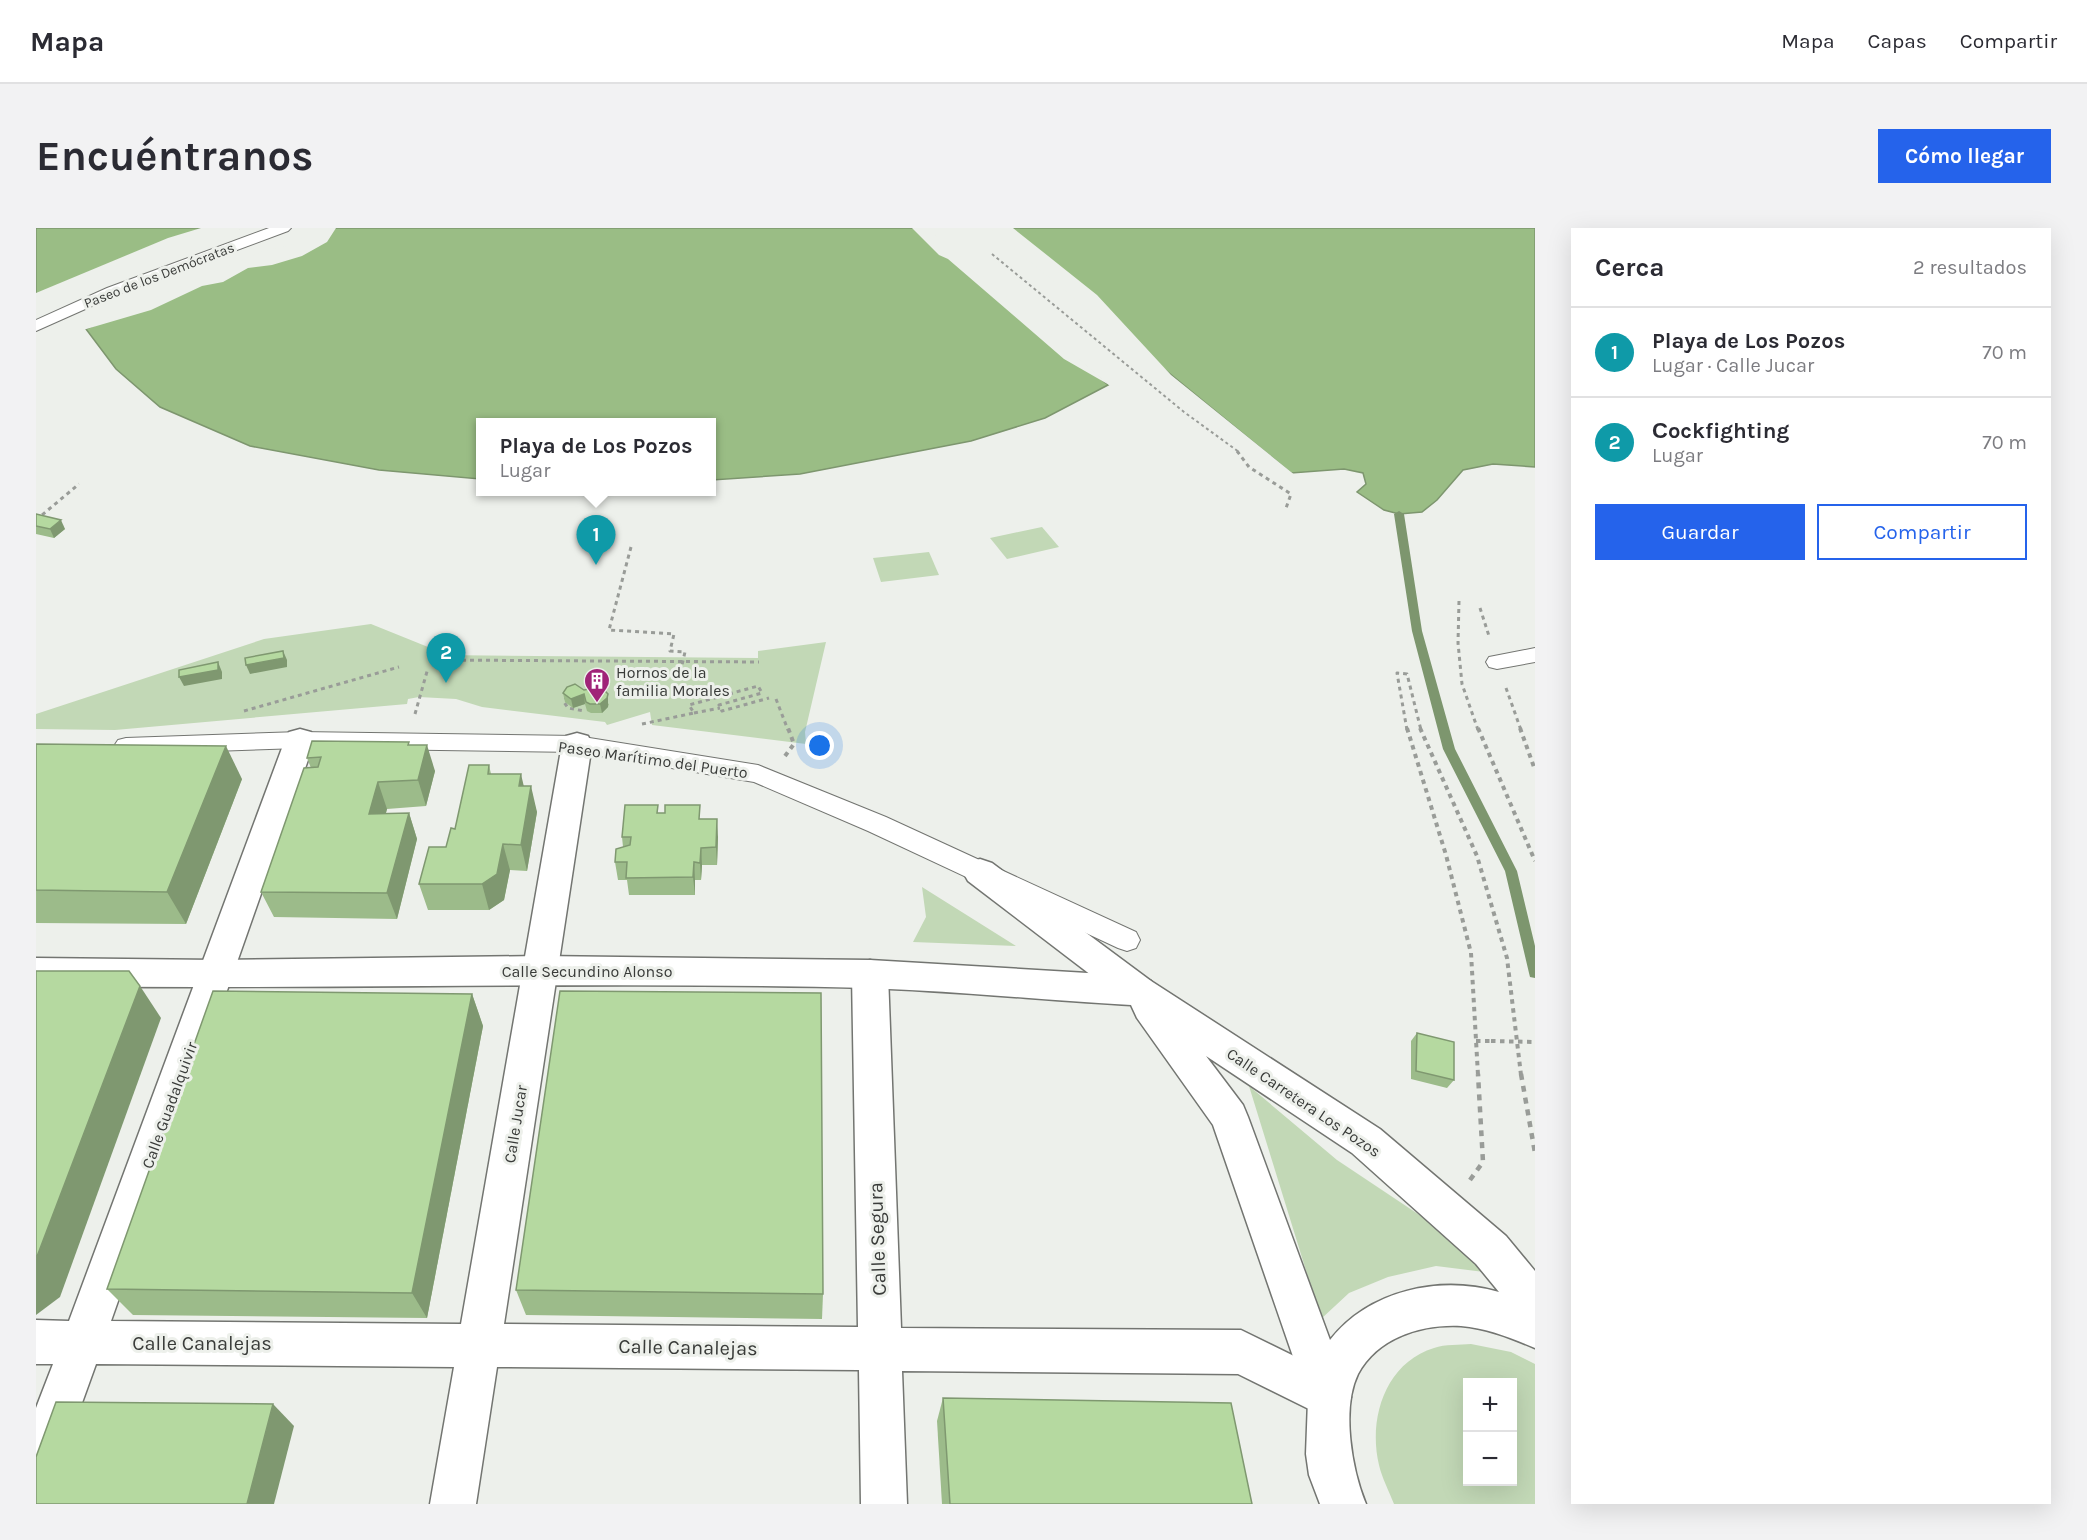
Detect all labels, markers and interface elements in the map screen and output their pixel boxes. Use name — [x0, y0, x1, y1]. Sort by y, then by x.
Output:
text: Mapa — [30, 25, 104, 58]
text: Mapa — [1781, 29, 1835, 53]
text: Capas — [1868, 29, 1927, 53]
text: Compartir — [1960, 29, 2057, 53]
button: Cómo llegar — [1878, 129, 2051, 183]
text: Encuéntranos — [36, 131, 314, 181]
street label: Paseo de los Demócratas — [82, 239, 237, 312]
text: Cerca — [1595, 252, 1664, 283]
text: 2 resultados — [1913, 256, 2027, 279]
text: Playa de Los Pozos — [1652, 328, 1845, 354]
text: 1 — [1611, 341, 1618, 364]
text: 70 m — [1982, 341, 2027, 364]
text: Lugar · Calle Jucar — [1652, 354, 1814, 377]
popup — [476, 418, 716, 496]
text: Сockfighting — [1652, 418, 1789, 444]
text: 2 — [1608, 431, 1621, 454]
text: 70 m — [1982, 431, 2027, 454]
text: Playa de Los Pozos — [499, 433, 693, 459]
text: Lugar — [1652, 444, 1703, 467]
text: Lugar — [499, 459, 550, 482]
button: Guardar — [1595, 504, 1805, 560]
button: Compartir — [1817, 504, 2027, 560]
pin: 1 — [576, 516, 616, 565]
pin: 2 — [426, 634, 466, 683]
place label: Hornos de la familia Morales — [616, 663, 730, 700]
building icon: Hornos de la familia Morales — [582, 666, 612, 704]
your location — [805, 731, 834, 760]
street label: Paseo Marítimo del Puerto — [557, 737, 749, 782]
street label: Calle Secundino Alonso — [502, 962, 672, 981]
street label: Calle Guadalquivir — [138, 1039, 201, 1171]
street label: Calle Carretera Los Pozos — [1223, 1044, 1384, 1161]
street label: Calle Jucar — [500, 1084, 531, 1164]
street label: Calle Segura — [864, 1182, 891, 1296]
street label: Calle Canalejas — [132, 1332, 272, 1355]
street label: Calle Canalejas — [618, 1335, 758, 1360]
map controls — [1463, 1378, 1517, 1486]
button: + — [1463, 1378, 1517, 1432]
button: − — [1463, 1432, 1517, 1486]

